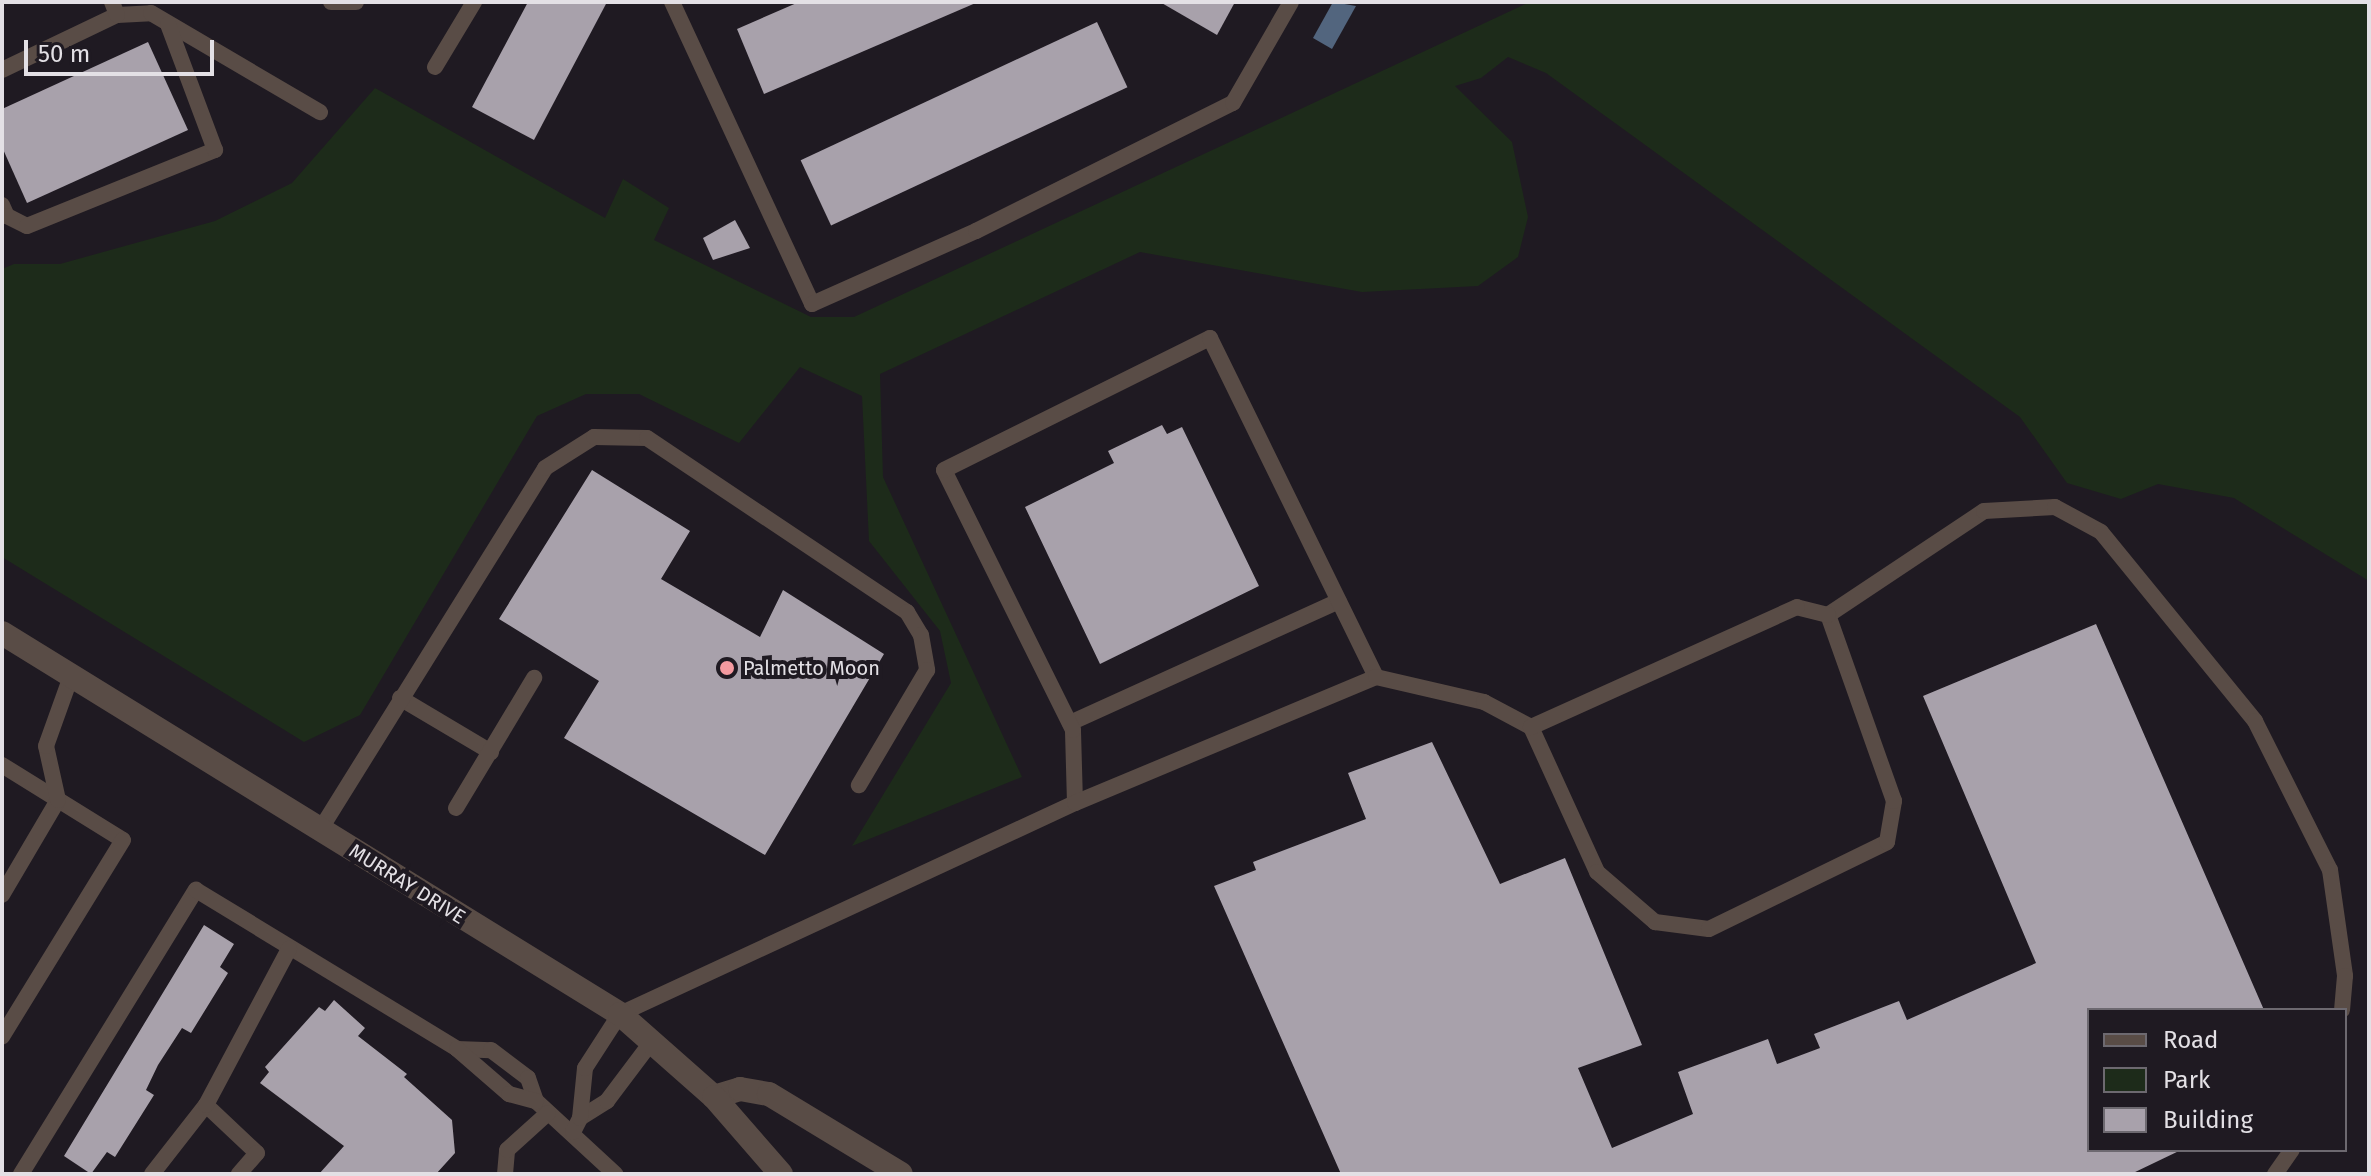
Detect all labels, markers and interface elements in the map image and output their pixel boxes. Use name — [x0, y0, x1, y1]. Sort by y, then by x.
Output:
scale bar — [28, 24, 218, 74]
text: 50 m — [38, 40, 90, 68]
place label: Palmetto Moon — [743, 656, 880, 680]
marker: Palmetto Moon — [718, 659, 736, 677]
street label: MURRAY DRIVE — [344, 839, 470, 929]
legend — [2087, 1008, 2347, 1152]
text: Road — [2163, 1026, 2218, 1054]
text: Park — [2163, 1066, 2210, 1094]
text: Building — [2163, 1106, 2253, 1134]

